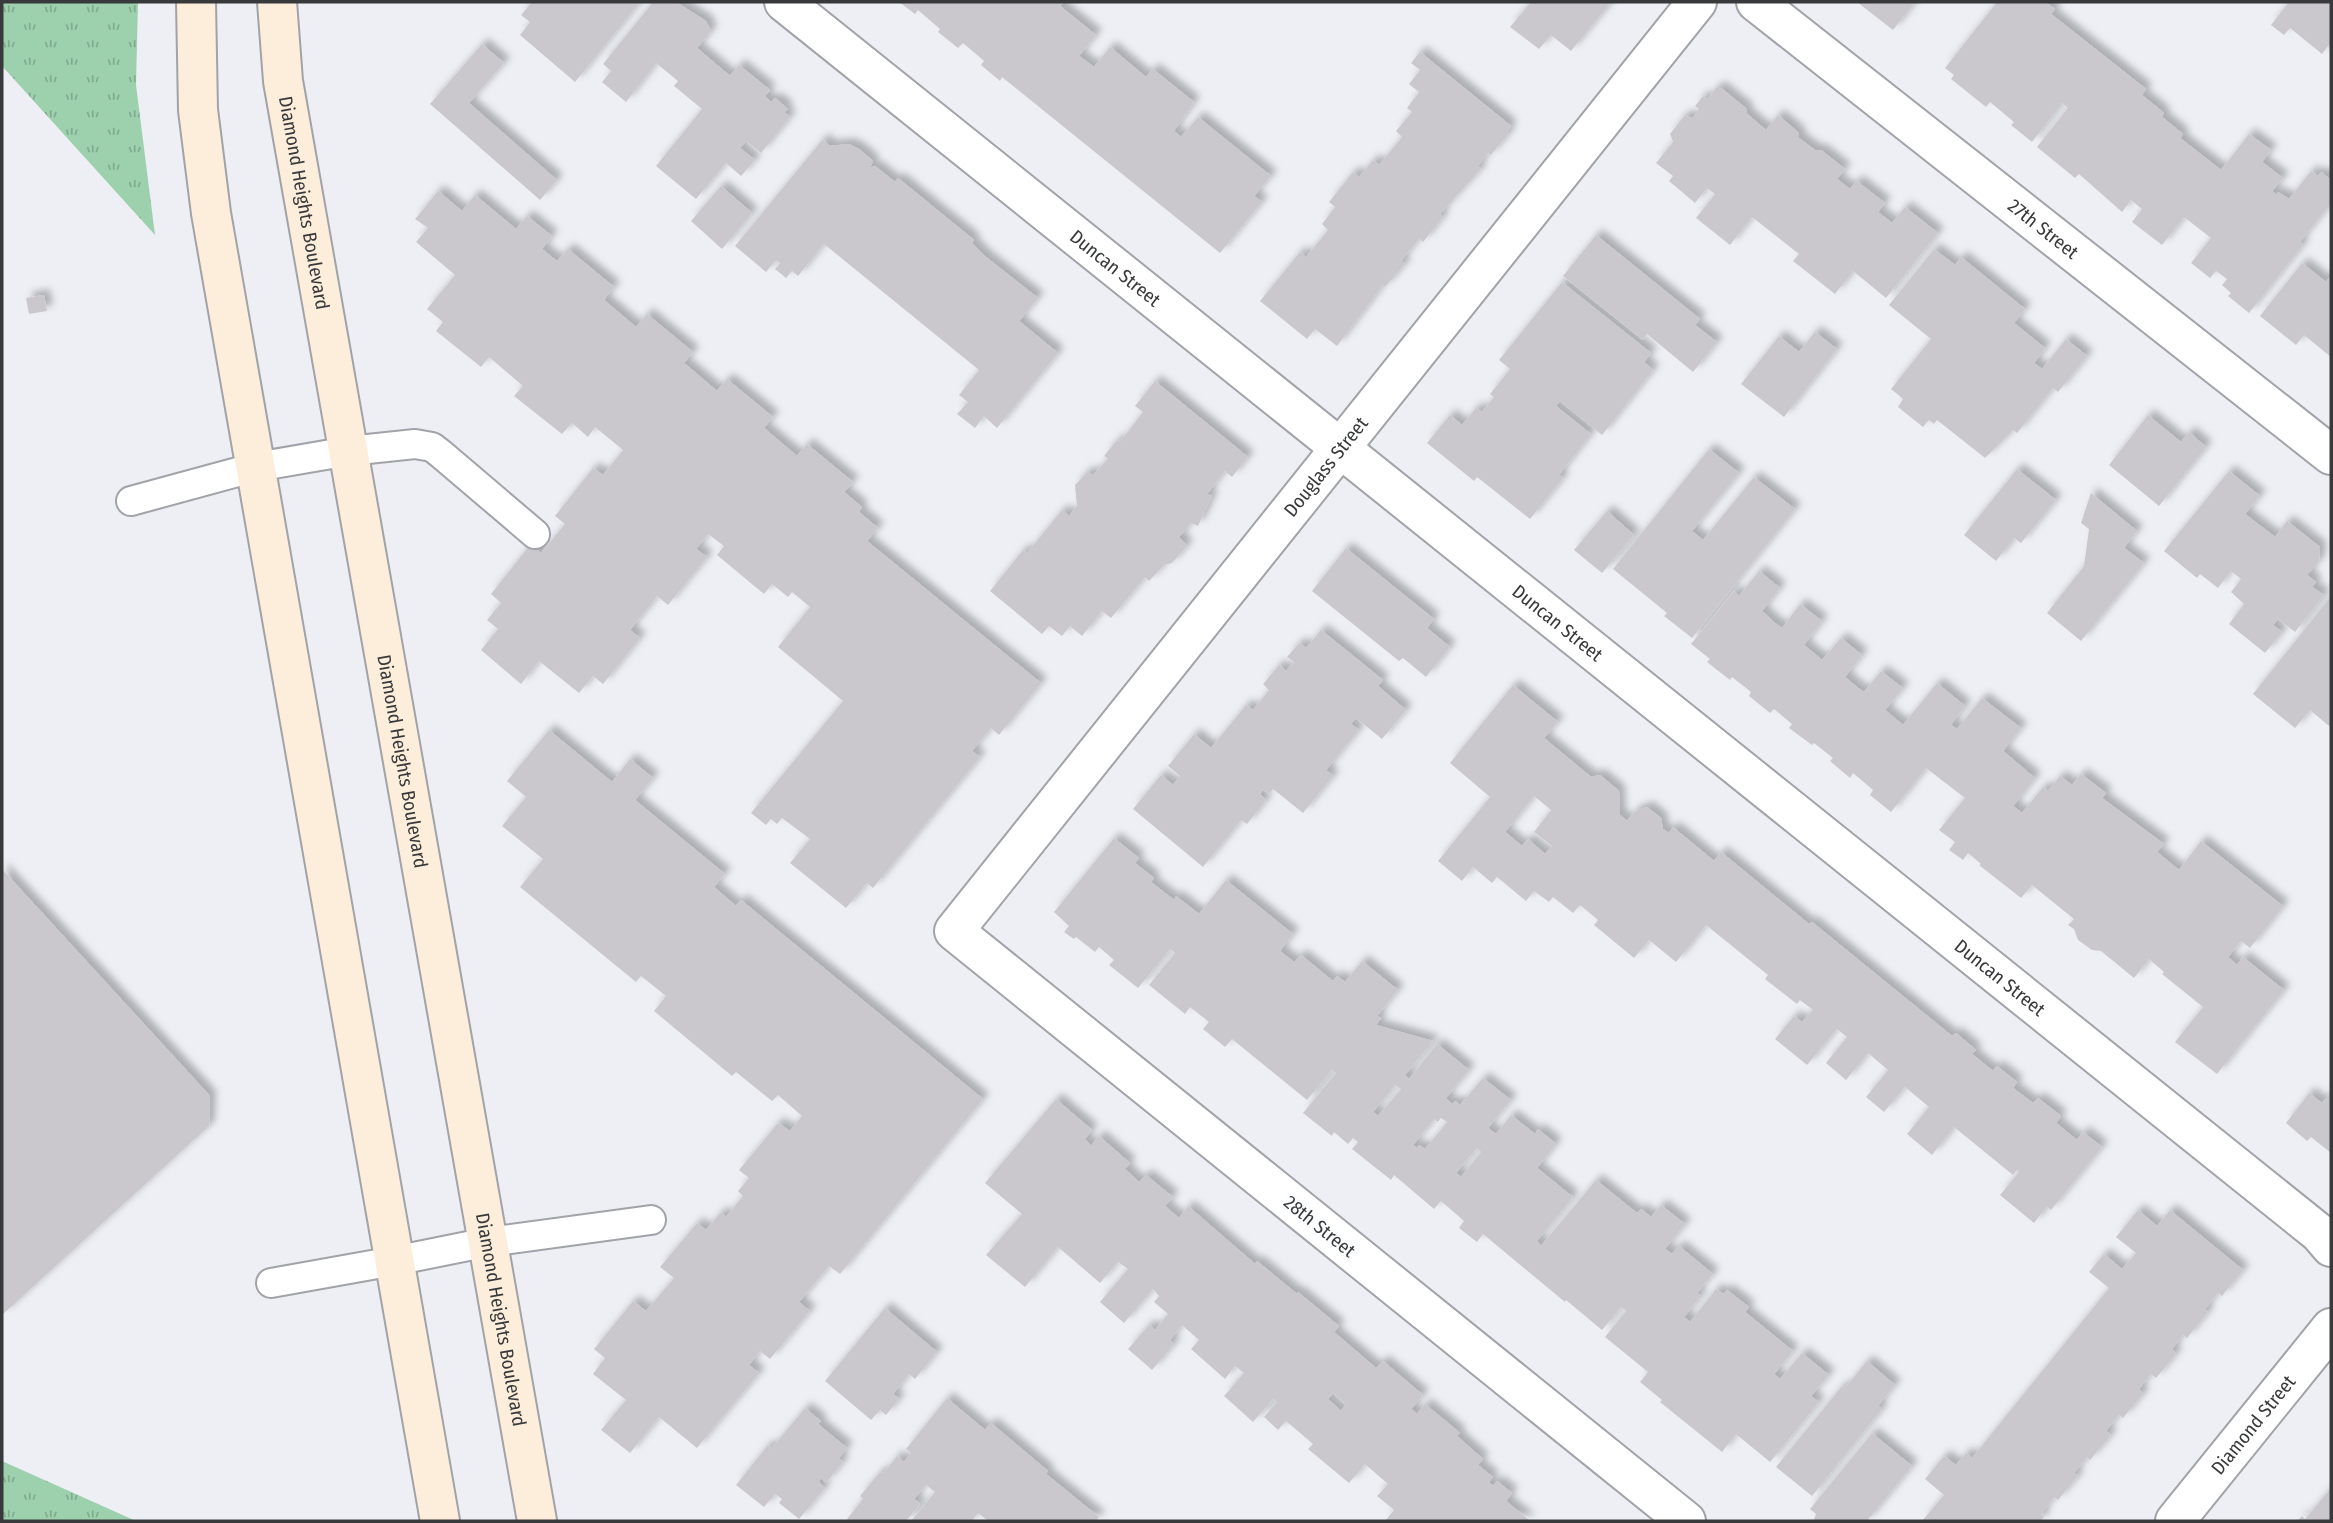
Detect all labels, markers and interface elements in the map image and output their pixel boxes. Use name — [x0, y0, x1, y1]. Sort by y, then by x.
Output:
street label: Diamond Heights Boulevard — [274, 94, 334, 311]
street label: 27th Street — [2003, 194, 2084, 264]
street label: Duncan Street — [1065, 225, 1166, 312]
street label: Douglass Street — [1279, 412, 1373, 521]
street label: Duncan Street — [1508, 580, 1608, 667]
street label: Diamond Heights Boulevard — [372, 653, 433, 870]
street label: Duncan Street — [1950, 935, 2050, 1021]
street label: 28th Street — [1279, 1191, 1361, 1263]
street label: Diamond Heights Boulevard — [471, 1211, 531, 1428]
street label: Diamond Street — [2206, 1370, 2301, 1479]

